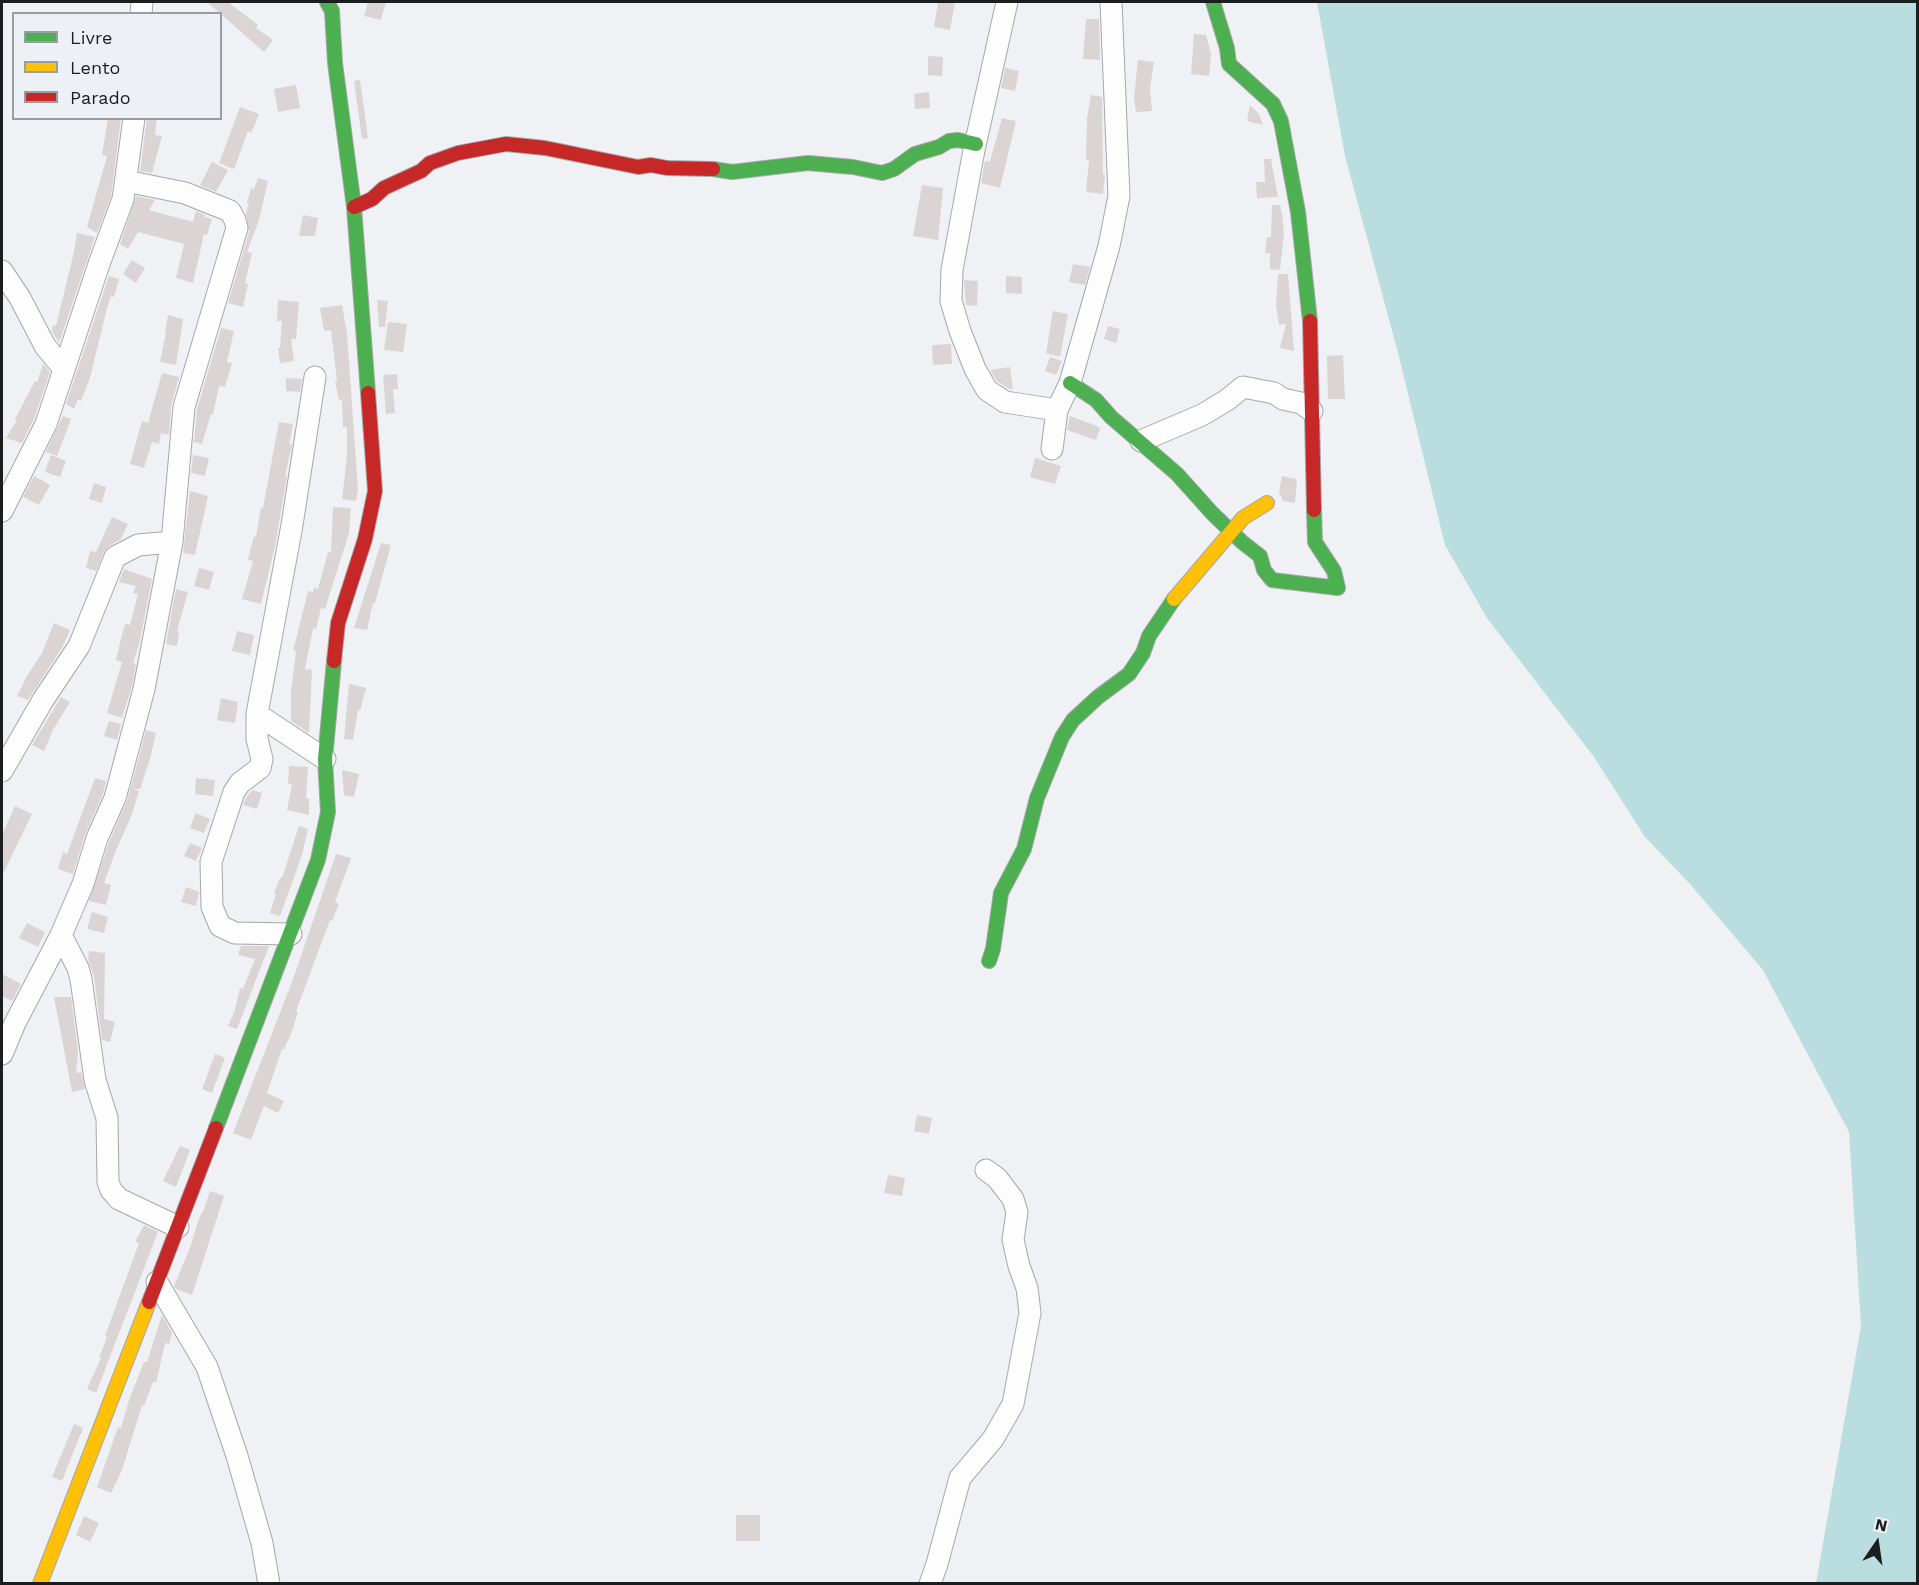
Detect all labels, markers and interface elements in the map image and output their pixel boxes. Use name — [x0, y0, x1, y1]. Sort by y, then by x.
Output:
legend — [12, 12, 222, 120]
text: Livre — [70, 27, 112, 48]
text: Lento — [70, 57, 120, 78]
text: Parado — [70, 87, 131, 108]
north arrow — [1847, 1513, 1907, 1573]
text: N — [1873, 1514, 1889, 1536]

